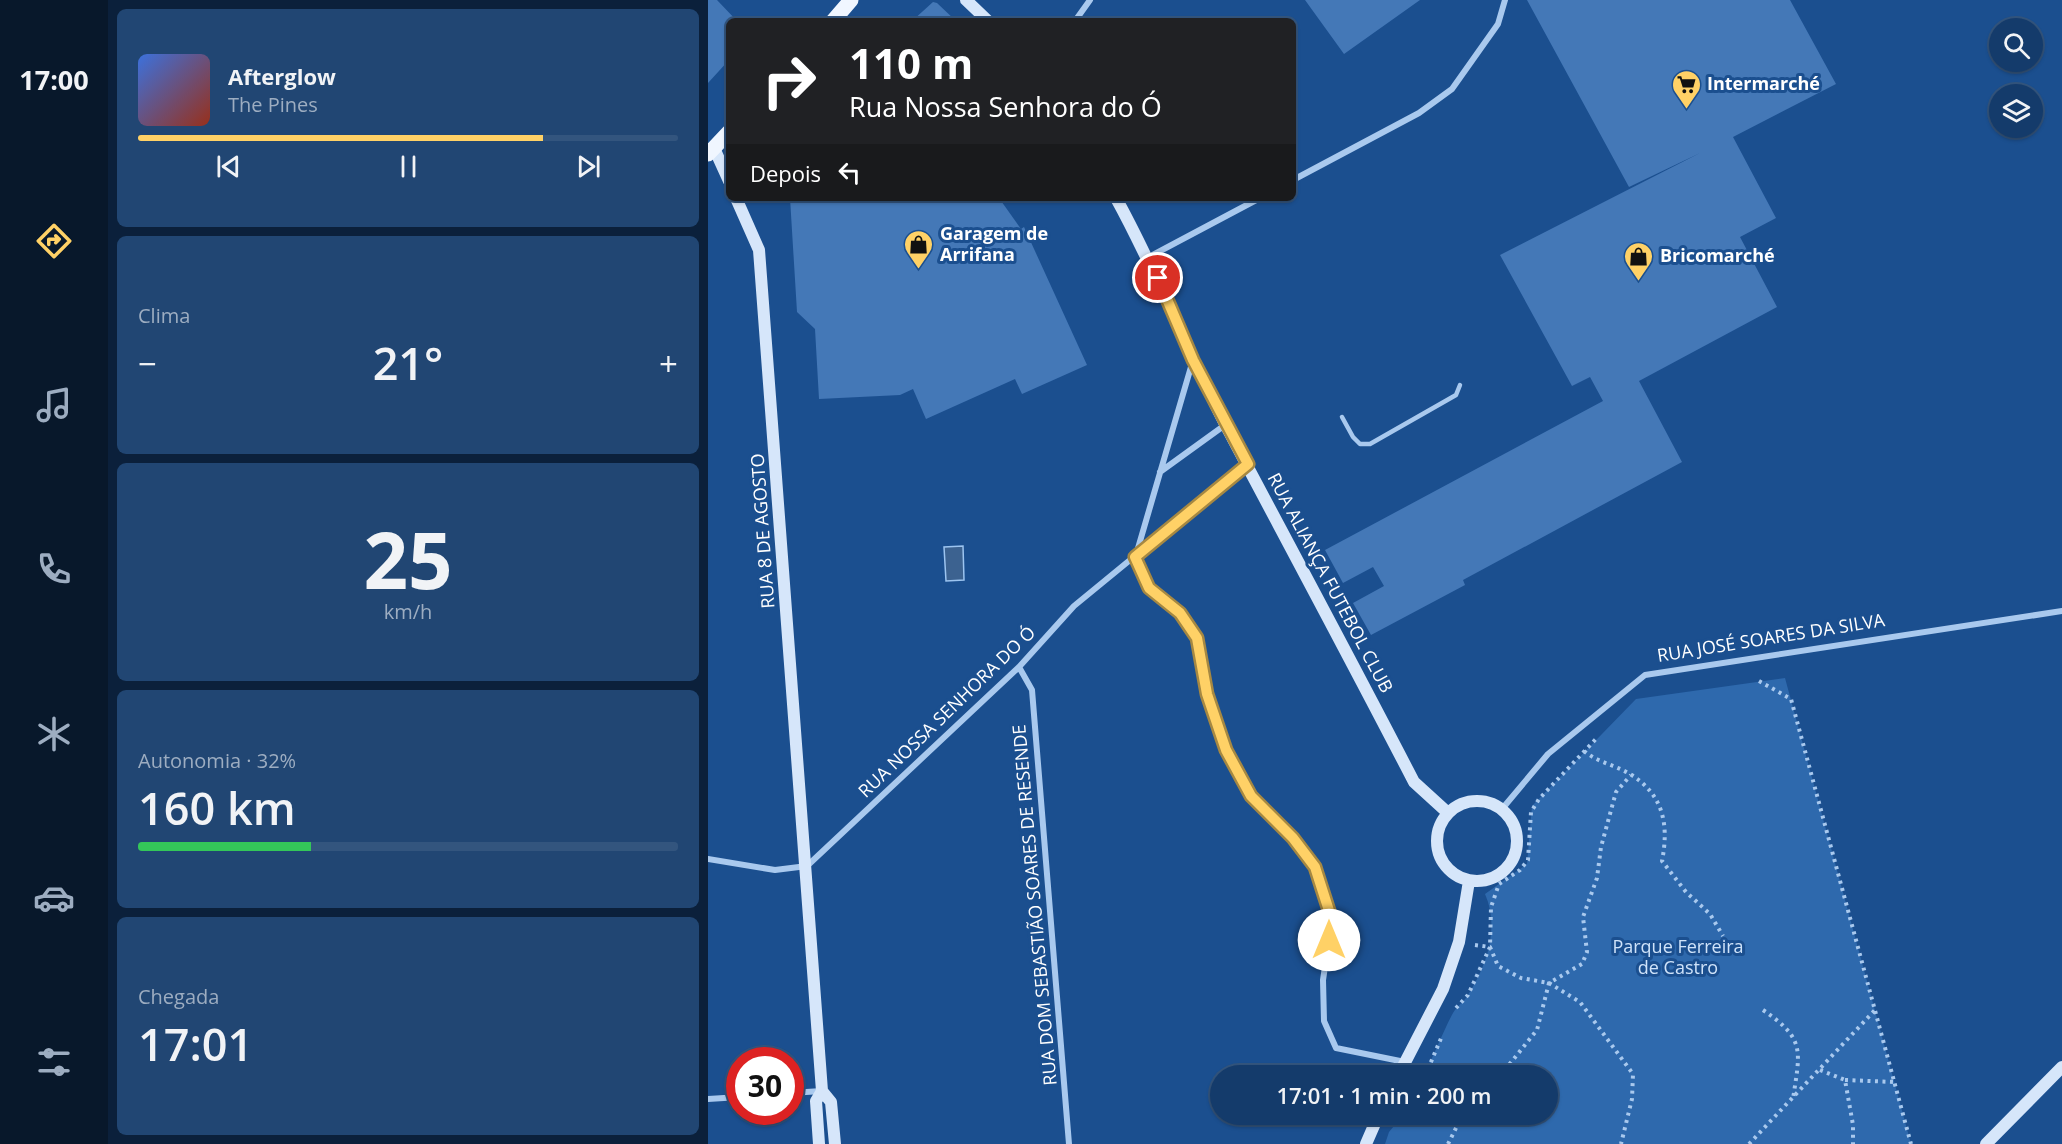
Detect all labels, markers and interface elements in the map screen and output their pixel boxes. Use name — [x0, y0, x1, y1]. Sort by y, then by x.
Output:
map controls — [1989, 18, 2043, 138]
button: search — [1989, 18, 2043, 72]
text: 110 m — [849, 34, 973, 91]
icon: right — [750, 42, 828, 120]
text: 17:00 — [19, 61, 89, 98]
text: Afterglow — [228, 61, 336, 91]
supermarket icon: Intermarché — [1670, 68, 1702, 110]
place label: Intermarché — [1707, 71, 1820, 95]
button: layers — [1989, 84, 2043, 138]
text: Rua Nossa Senhora do Ó — [849, 88, 1162, 125]
text: The Pines — [228, 91, 318, 118]
icon: previous — [212, 150, 245, 183]
icon: pause — [392, 150, 425, 183]
icon: next — [572, 150, 605, 183]
icon: left — [833, 156, 866, 189]
text: Depois — [750, 158, 821, 188]
icon: directions — [33, 220, 75, 262]
place label: Garagem de Arrifana — [940, 221, 1048, 266]
shop icon: Garagem de Arrifana — [903, 228, 935, 270]
shop icon: Bricomarché — [1623, 240, 1655, 282]
place label: Bricomarché — [1660, 243, 1775, 267]
pin — [1132, 252, 1183, 303]
icon: arrive — [1141, 261, 1174, 294]
text: Clima — [138, 302, 190, 329]
text: 21° — [373, 332, 443, 393]
text: − — [138, 341, 157, 386]
text: + — [659, 341, 678, 386]
icon: music — [33, 384, 75, 426]
street label: RUA 8 DE AGOSTO — [745, 453, 779, 609]
street label: RUA ALIANÇA FUTEBOL CLUB — [1263, 468, 1399, 697]
text: 25 — [363, 506, 453, 612]
icon: phone — [33, 548, 75, 590]
text: km/h — [384, 598, 432, 625]
street label: RUA JOSÉ SOARES DA SILVA — [1655, 607, 1887, 667]
street label: RUA NOSSA SENHORA DO Ó — [853, 620, 1040, 802]
icon: climate — [33, 713, 75, 755]
street label: RUA DOM SEBASTIÃO SOARES DE RESENDE — [1006, 724, 1062, 1087]
text: Autonomia · 32% — [138, 747, 296, 774]
text: 160 km — [138, 777, 296, 838]
icon: car — [33, 877, 75, 919]
position arrow — [1297, 908, 1361, 972]
park label: Parque Ferreira de Castro — [1612, 934, 1744, 979]
text: Chegada — [138, 983, 219, 1010]
text: 17:01 — [138, 1013, 253, 1074]
icon: filters — [33, 1041, 75, 1083]
speed limit sign: 30 — [726, 1047, 804, 1125]
text: 17:01 · 1 min · 200 m — [1276, 1080, 1492, 1110]

